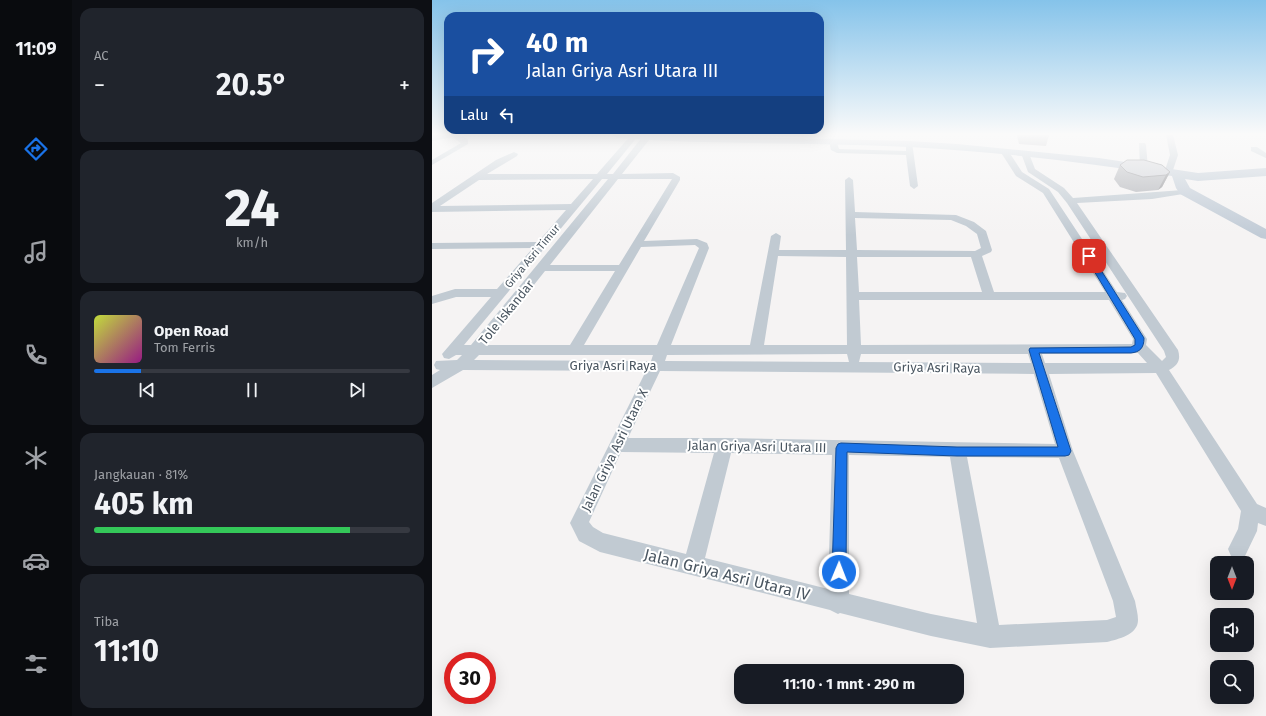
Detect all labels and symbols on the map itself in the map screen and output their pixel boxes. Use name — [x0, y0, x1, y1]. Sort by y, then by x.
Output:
street label: Griya Asri Timur — [502, 221, 563, 291]
pin — [1072, 239, 1106, 273]
street label: Tole Iskandar — [476, 277, 537, 348]
street label: Griya Asri Raya — [569, 358, 657, 373]
street label: Griya Asri Raya — [893, 359, 981, 376]
street label: Jalan Griya Asri Utara X — [578, 387, 651, 514]
street label: Jalan Griya Asri Utara III — [687, 438, 827, 455]
street label: Jalan Griya Asri Utara IV — [642, 545, 812, 604]
position arrow — [818, 551, 860, 593]
north arrow — [1210, 556, 1254, 600]
speed limit sign: 30 — [444, 652, 496, 704]

